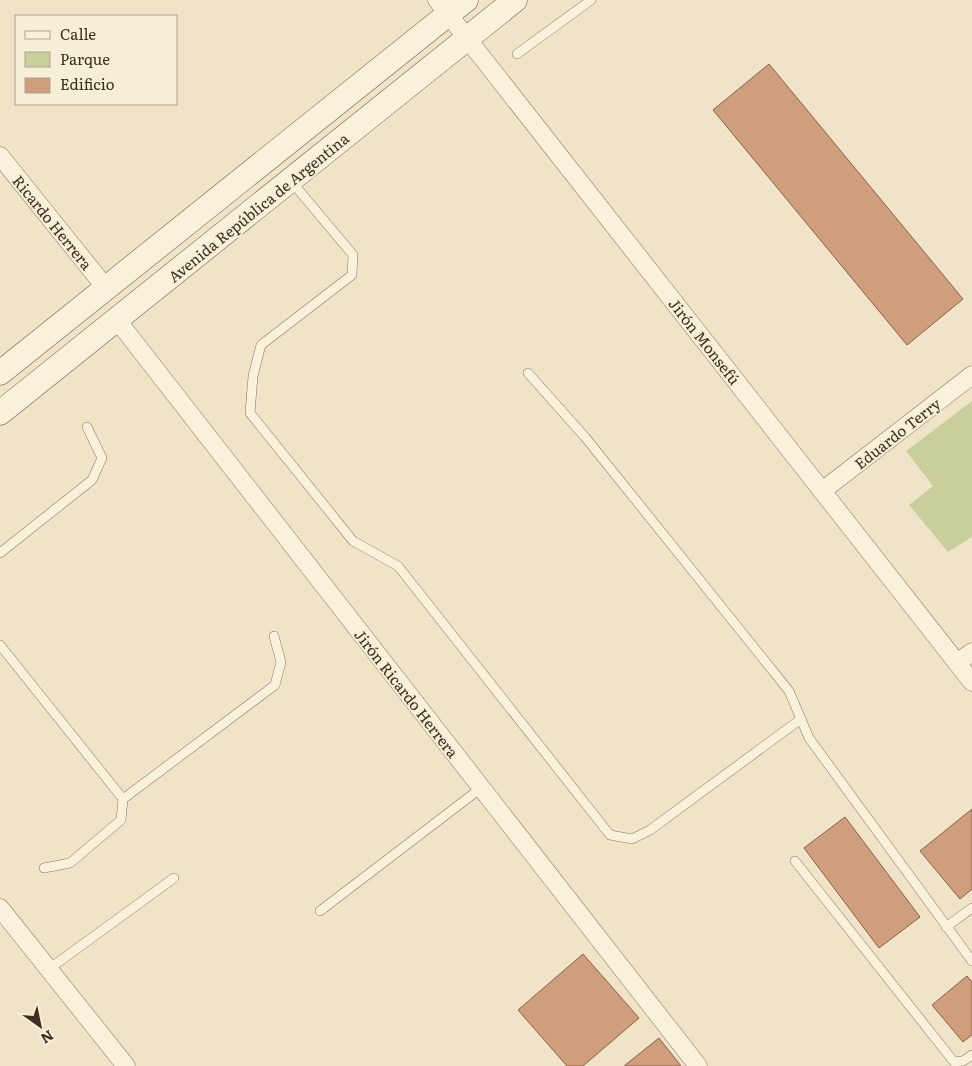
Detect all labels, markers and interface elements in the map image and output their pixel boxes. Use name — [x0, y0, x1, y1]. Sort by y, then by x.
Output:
legend — [15, 15, 178, 105]
text: Calle — [60, 22, 96, 45]
text: Parque — [60, 47, 110, 70]
text: Edificio — [60, 72, 115, 95]
street label: Avenida República de Argentina — [163, 126, 354, 287]
street label: Ricardo Herrera — [8, 170, 99, 275]
street label: Jirón Monsefú — [664, 293, 747, 390]
street label: Eduardo Terry — [849, 392, 945, 474]
street label: Jirón Ricardo Herrera — [349, 624, 465, 763]
north arrow — [15, 1001, 65, 1051]
text: N — [37, 1026, 58, 1049]

